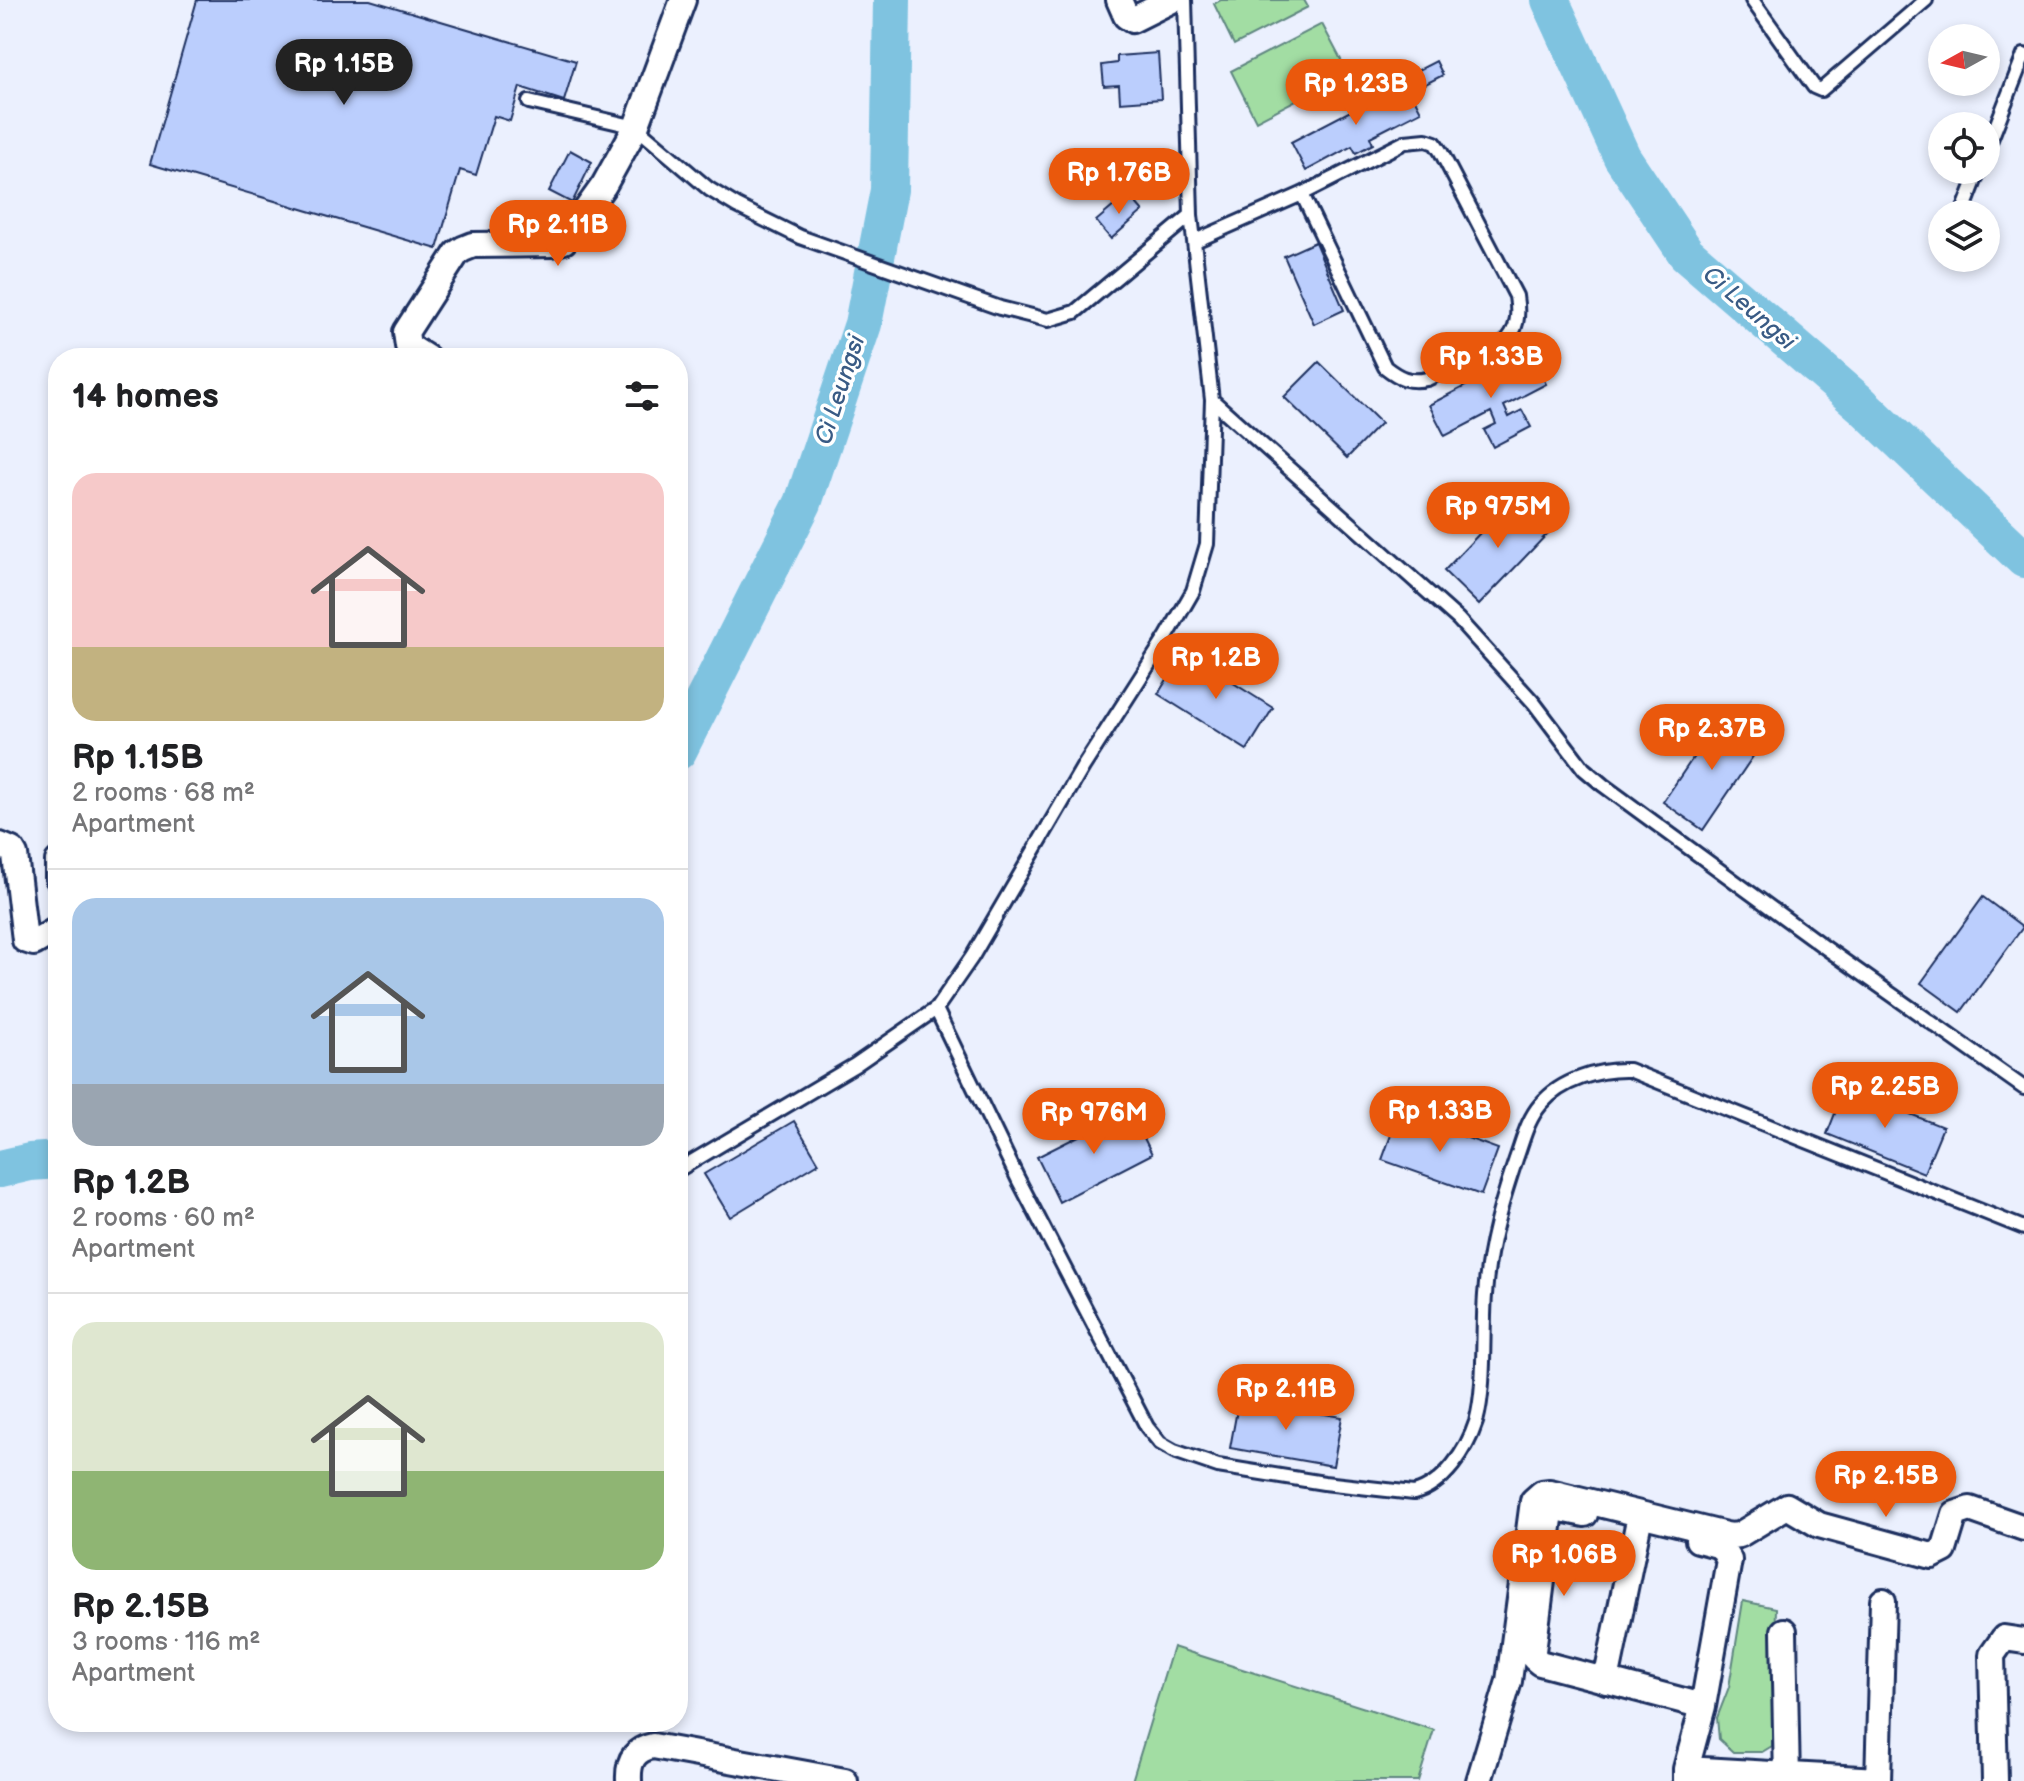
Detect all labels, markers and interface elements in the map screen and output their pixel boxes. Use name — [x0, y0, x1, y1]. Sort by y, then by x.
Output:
north arrow — [1928, 24, 2000, 96]
map controls — [1928, 24, 2000, 272]
pin: Rp 1.15B — [261, 39, 427, 107]
text: Rp 1.15B — [294, 49, 394, 80]
pin: Rp 1.23B — [1273, 59, 1439, 127]
text: Rp 1.23B — [1304, 69, 1408, 100]
button: locate — [1928, 112, 2000, 184]
pin: Rp 1.76B — [1036, 148, 1202, 216]
text: Rp 1.76B — [1067, 158, 1171, 189]
pin: Rp 2.11B — [475, 200, 641, 268]
button: layers — [1928, 200, 2000, 272]
text: Rp 2.11B — [507, 210, 609, 241]
water label: Ci Leungsi — [1697, 260, 1802, 357]
water label: Ci Leungsi — [809, 330, 872, 448]
pin: Rp 1.33B — [1408, 332, 1574, 400]
text: Rp 1.33B — [1438, 342, 1544, 373]
icon: filters — [620, 374, 664, 418]
text: 14 homes — [72, 376, 219, 417]
pin: Rp 975M — [1424, 482, 1572, 550]
text: Rp 975M — [1445, 492, 1551, 523]
icon: home — [296, 525, 440, 669]
pin: Rp 1.2B — [1142, 633, 1290, 701]
text: Rp 1.2B — [1171, 643, 1261, 674]
pin: Rp 2.37B — [1629, 704, 1795, 772]
text: Rp 2.37B — [1658, 714, 1766, 745]
text: Rp 1.15B — [72, 737, 204, 778]
text: 2 rooms · 68 m² — [72, 778, 255, 809]
text: Apartment — [72, 809, 195, 840]
icon: home — [296, 950, 440, 1094]
pin: Rp 2.25B — [1802, 1062, 1968, 1130]
text: Rp 2.25B — [1830, 1072, 1940, 1103]
pin: Rp 1.33B — [1357, 1086, 1523, 1154]
pin: Rp 976M — [1020, 1088, 1168, 1156]
text: Rp 1.33B — [1387, 1096, 1493, 1127]
text: Rp 976M — [1040, 1098, 1148, 1129]
text: Rp 1.2B — [72, 1162, 190, 1203]
text: 2 rooms · 60 m² — [72, 1203, 255, 1234]
text: Apartment — [72, 1234, 195, 1265]
pin: Rp 2.11B — [1203, 1364, 1369, 1432]
icon: home — [296, 1374, 440, 1518]
text: Rp 2.11B — [1235, 1374, 1337, 1405]
pin: Rp 2.15B — [1803, 1451, 1969, 1519]
text: Rp 2.15B — [1833, 1461, 1939, 1492]
pin: Rp 1.06B — [1481, 1530, 1647, 1598]
text: Rp 1.06B — [1511, 1540, 1617, 1571]
text: Rp 2.15B — [72, 1586, 210, 1627]
text: 3 rooms · 116 m² — [72, 1627, 261, 1658]
text: Apartment — [72, 1658, 195, 1689]

